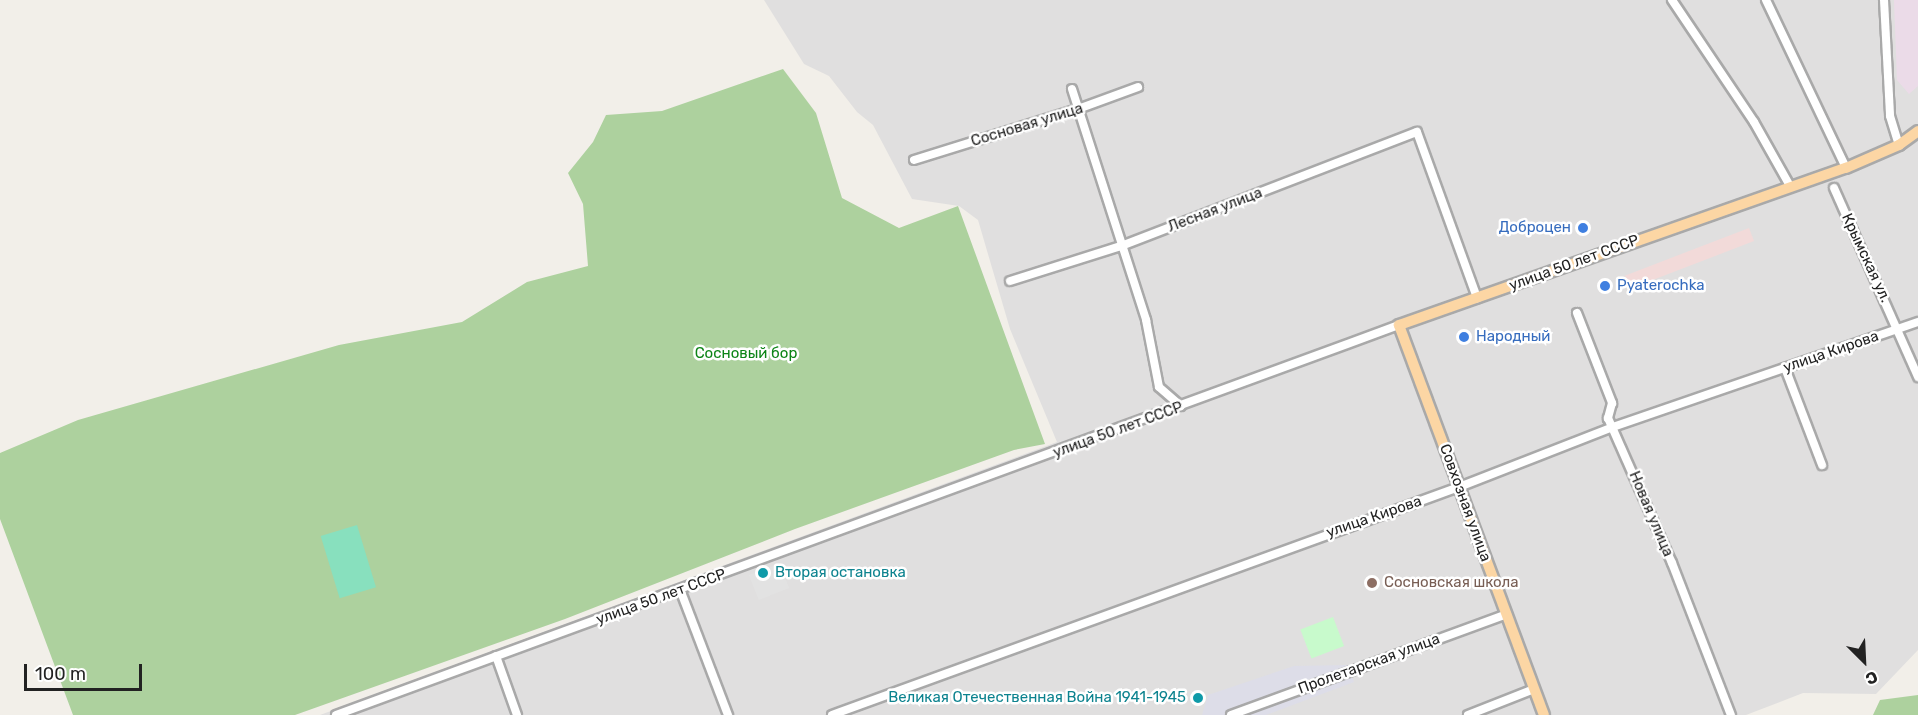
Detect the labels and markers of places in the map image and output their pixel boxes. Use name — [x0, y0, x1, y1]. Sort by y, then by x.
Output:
place label: Доброцен — [1499, 219, 1571, 237]
marker: Доброцен — [1576, 221, 1590, 235]
place label: Pyaterochka — [1617, 277, 1705, 295]
marker: Pyaterochka — [1598, 279, 1612, 293]
place label: Народный — [1476, 328, 1550, 346]
marker: Народный — [1457, 330, 1471, 344]
place label: Вторая остановка — [775, 564, 906, 582]
marker: Вторая остановка — [756, 566, 770, 580]
place label: Сосновская школа — [1384, 574, 1518, 592]
marker: Сосновская школа — [1365, 576, 1379, 590]
place label: Великая Отечественная Война 1941-1945 — [888, 689, 1186, 707]
marker: Великая Отечественная Война 1941-1945 — [1191, 691, 1205, 705]

